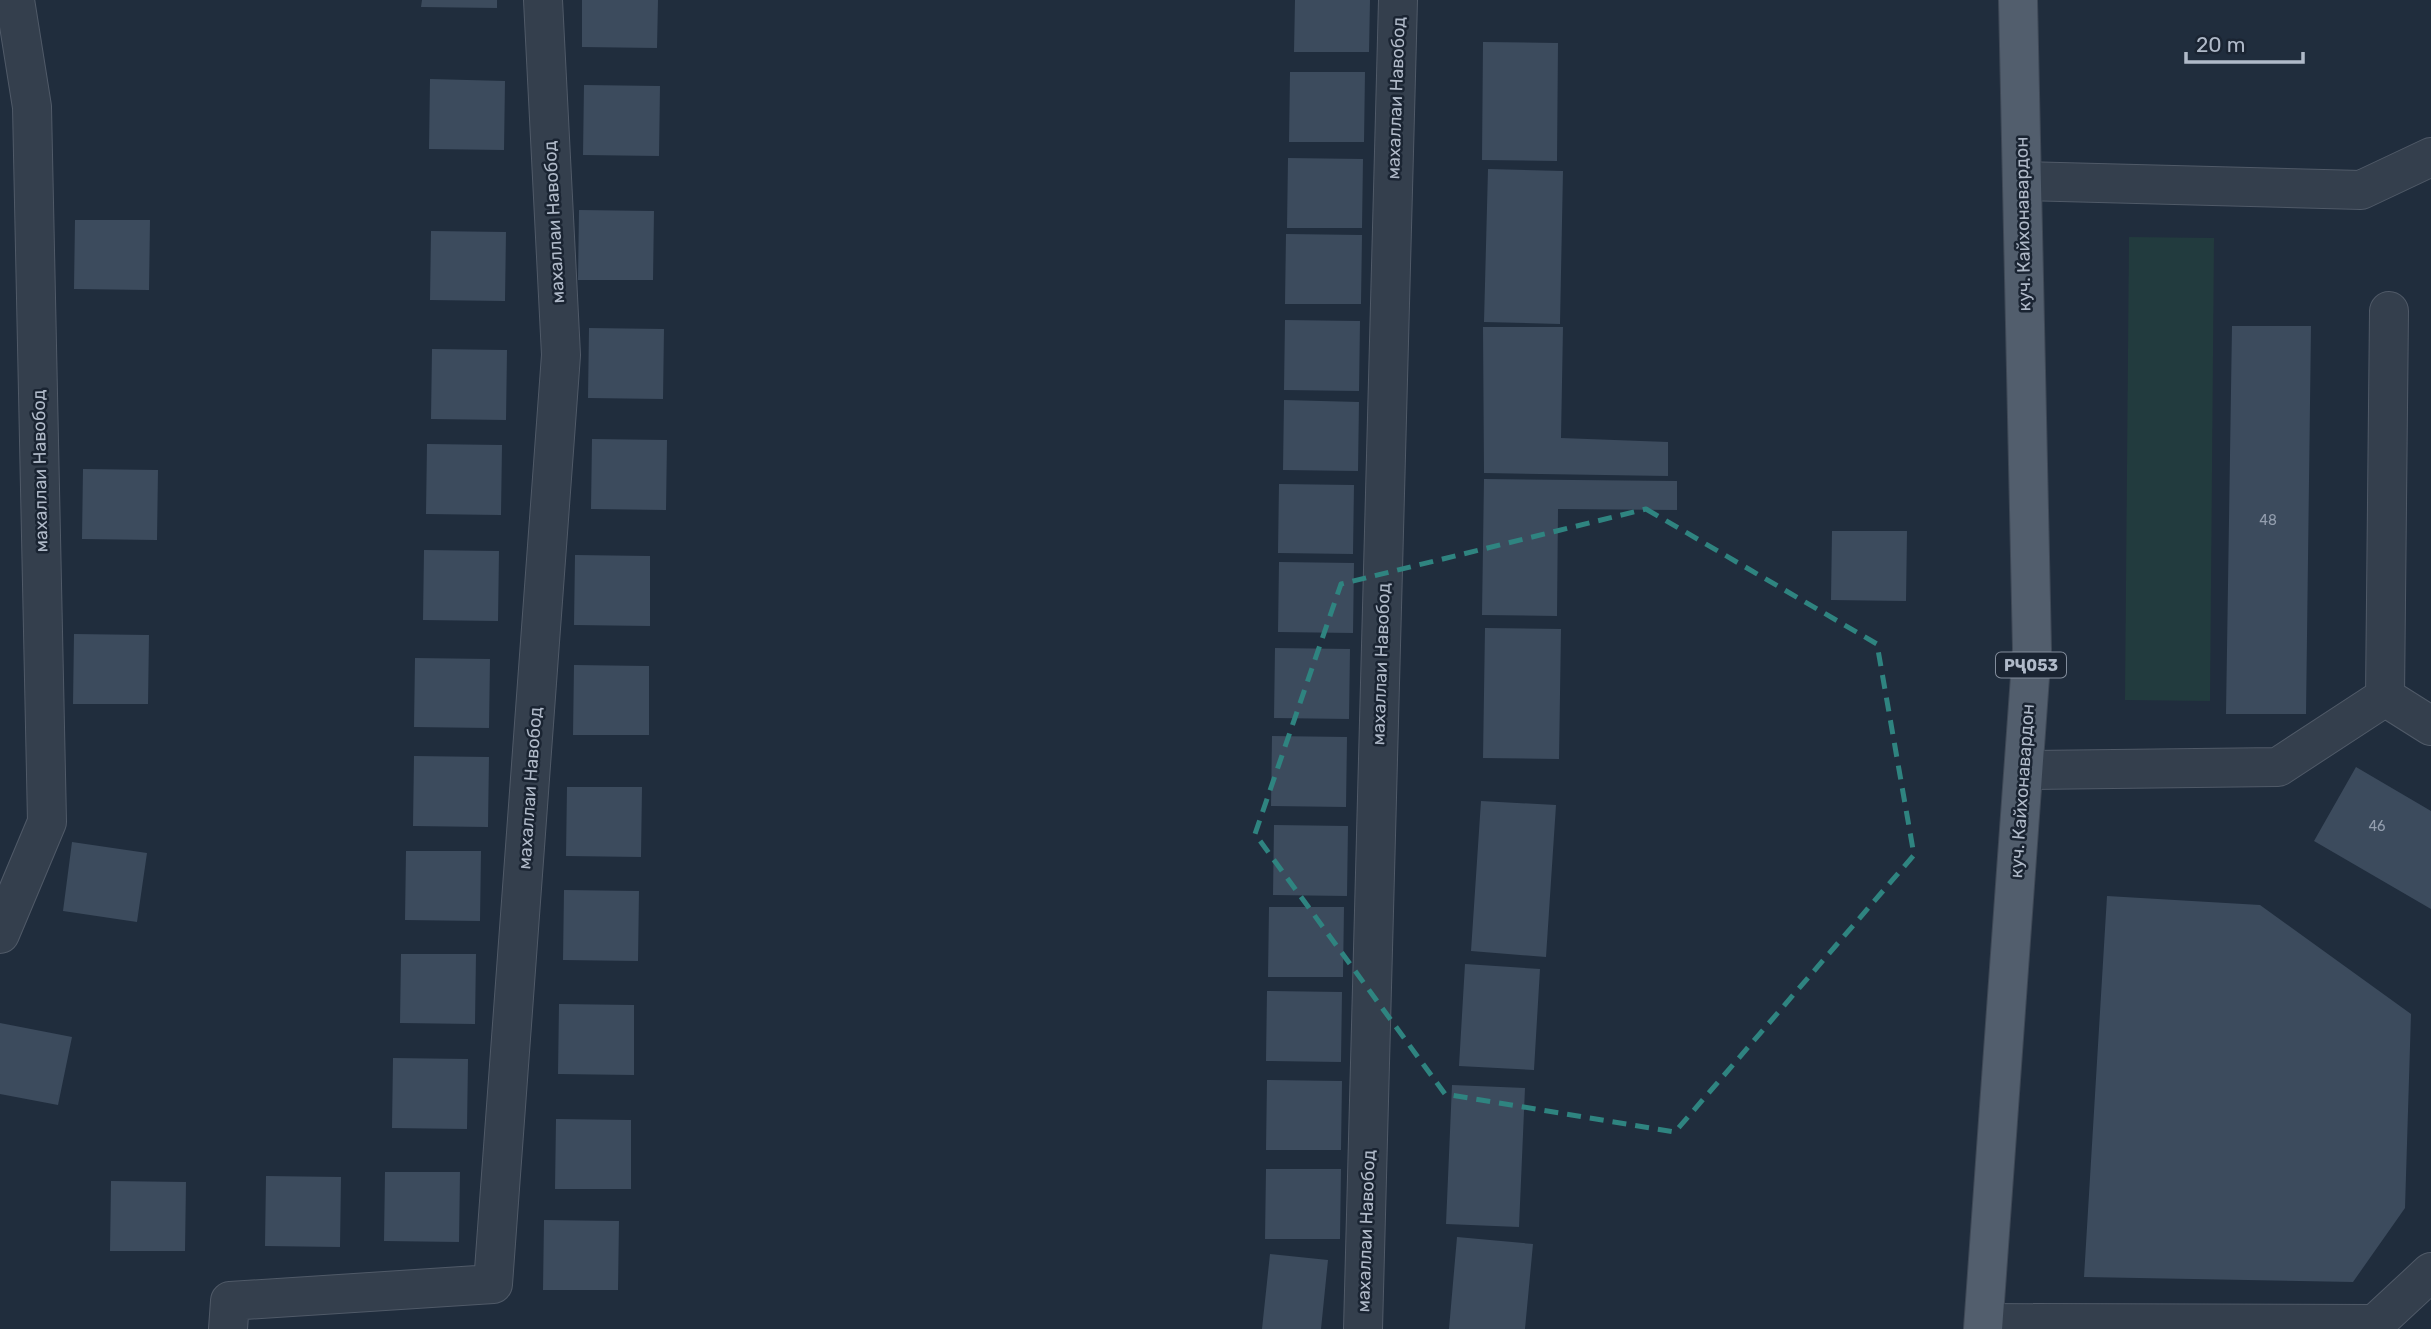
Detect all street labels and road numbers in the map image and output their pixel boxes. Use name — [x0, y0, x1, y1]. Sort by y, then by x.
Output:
street label: махаллаи Навобод — [1382, 16, 1410, 180]
street label: куч. Кайхонавардон — [2010, 137, 2036, 311]
street label: махаллаи Навобод — [539, 140, 569, 304]
street label: махаллаи Навобод — [28, 389, 52, 553]
street label: махаллаи Навобод — [1367, 582, 1395, 746]
road number: РҶ053 — [1996, 652, 2066, 678]
street label: куч. Кайхонавардон — [2005, 703, 2039, 879]
street label: махаллаи Навобод — [513, 706, 547, 870]
street label: махаллаи Навобод — [1352, 1149, 1380, 1313]

